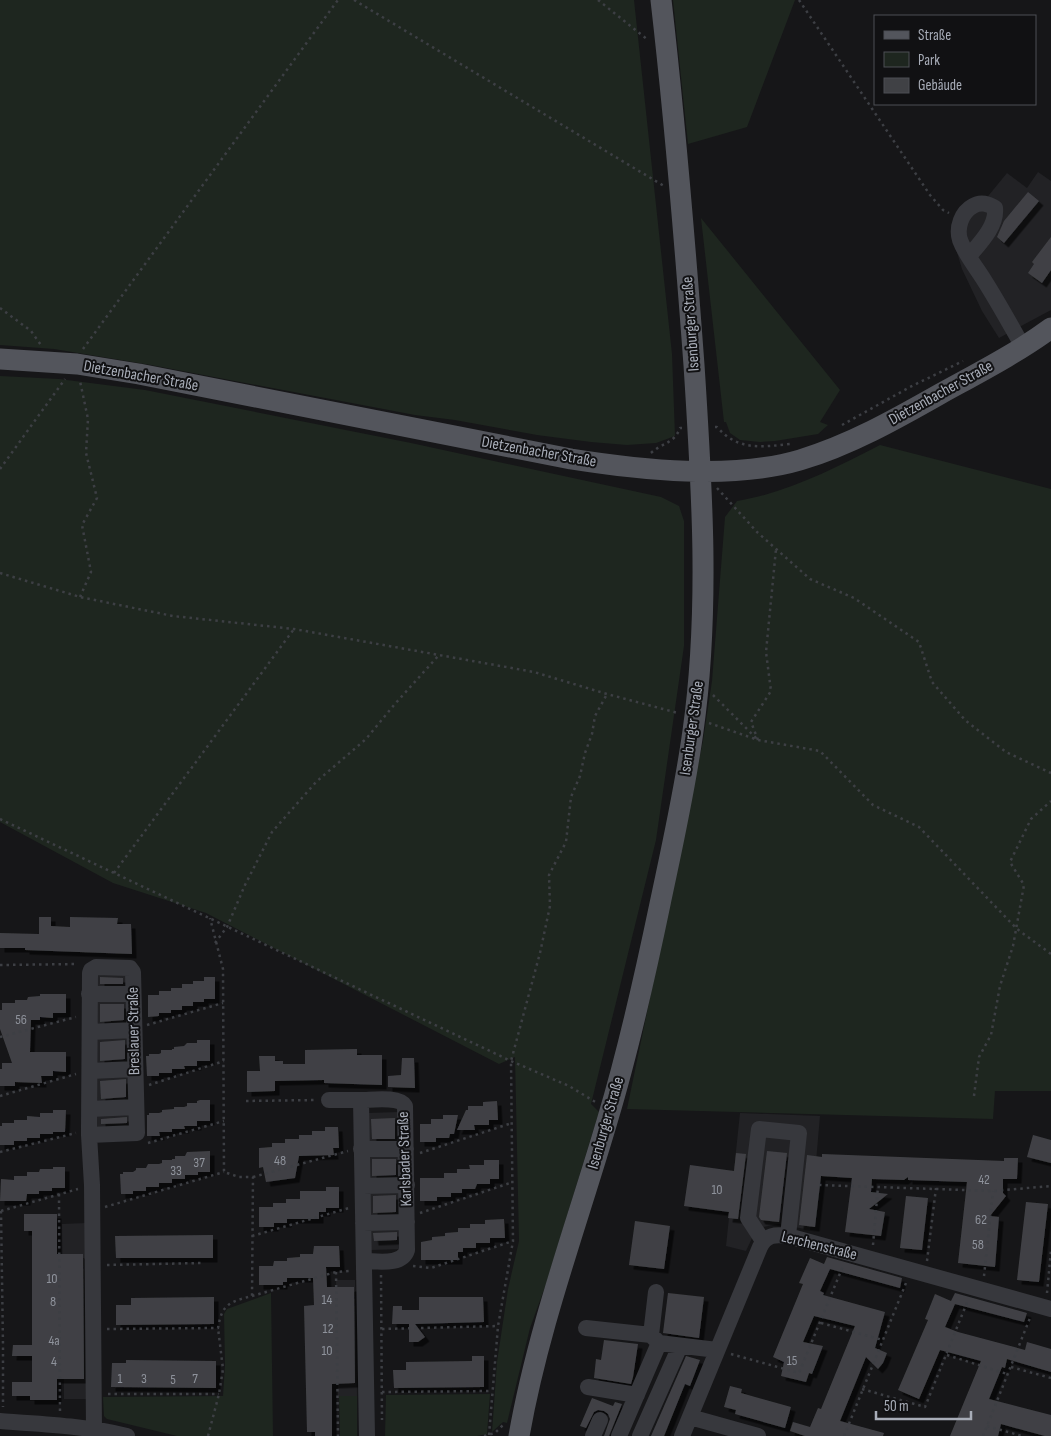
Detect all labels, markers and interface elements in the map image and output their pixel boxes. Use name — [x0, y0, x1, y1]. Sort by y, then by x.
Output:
legend — [874, 15, 1036, 105]
text: Straße — [918, 26, 951, 45]
text: Park — [918, 51, 940, 70]
text: Gebäude — [918, 76, 962, 95]
street label: Isenburger Straße — [678, 276, 704, 372]
street label: Dietzenbacher Straße — [82, 357, 200, 395]
street label: Dietzenbacher Straße — [886, 357, 996, 429]
street label: Dietzenbacher Straße — [480, 433, 598, 471]
street label: Isenburger Straße — [676, 680, 708, 776]
street label: Breslauer Straße — [124, 987, 144, 1075]
house number: 56 — [15, 1011, 27, 1028]
street label: Isenburger Straße — [584, 1075, 628, 1171]
street label: Karlsbader Straße — [394, 1111, 416, 1207]
house number: 48 — [274, 1152, 286, 1169]
house number: 37 — [193, 1154, 205, 1171]
house number: 33 — [170, 1162, 182, 1179]
house number: 42 — [978, 1171, 990, 1188]
house number: 10 — [711, 1181, 723, 1198]
house number: 62 — [975, 1211, 987, 1228]
street label: Lerchenstraße — [779, 1227, 859, 1265]
house number: 58 — [972, 1236, 984, 1253]
house number: 10 — [46, 1270, 58, 1287]
house number: 14 — [322, 1291, 333, 1308]
house number: 8 — [50, 1293, 56, 1310]
house number: 12 — [323, 1320, 334, 1337]
house number: 4a — [48, 1332, 60, 1349]
house number: 10 — [321, 1342, 333, 1359]
house number: 15 — [787, 1352, 798, 1369]
house number: 4 — [51, 1353, 57, 1370]
house number: 1 — [118, 1370, 123, 1387]
house number: 3 — [141, 1370, 147, 1387]
house number: 7 — [192, 1370, 198, 1387]
house number: 5 — [170, 1371, 176, 1388]
scale bar — [876, 1388, 971, 1420]
text: 50 m — [884, 1397, 909, 1416]

